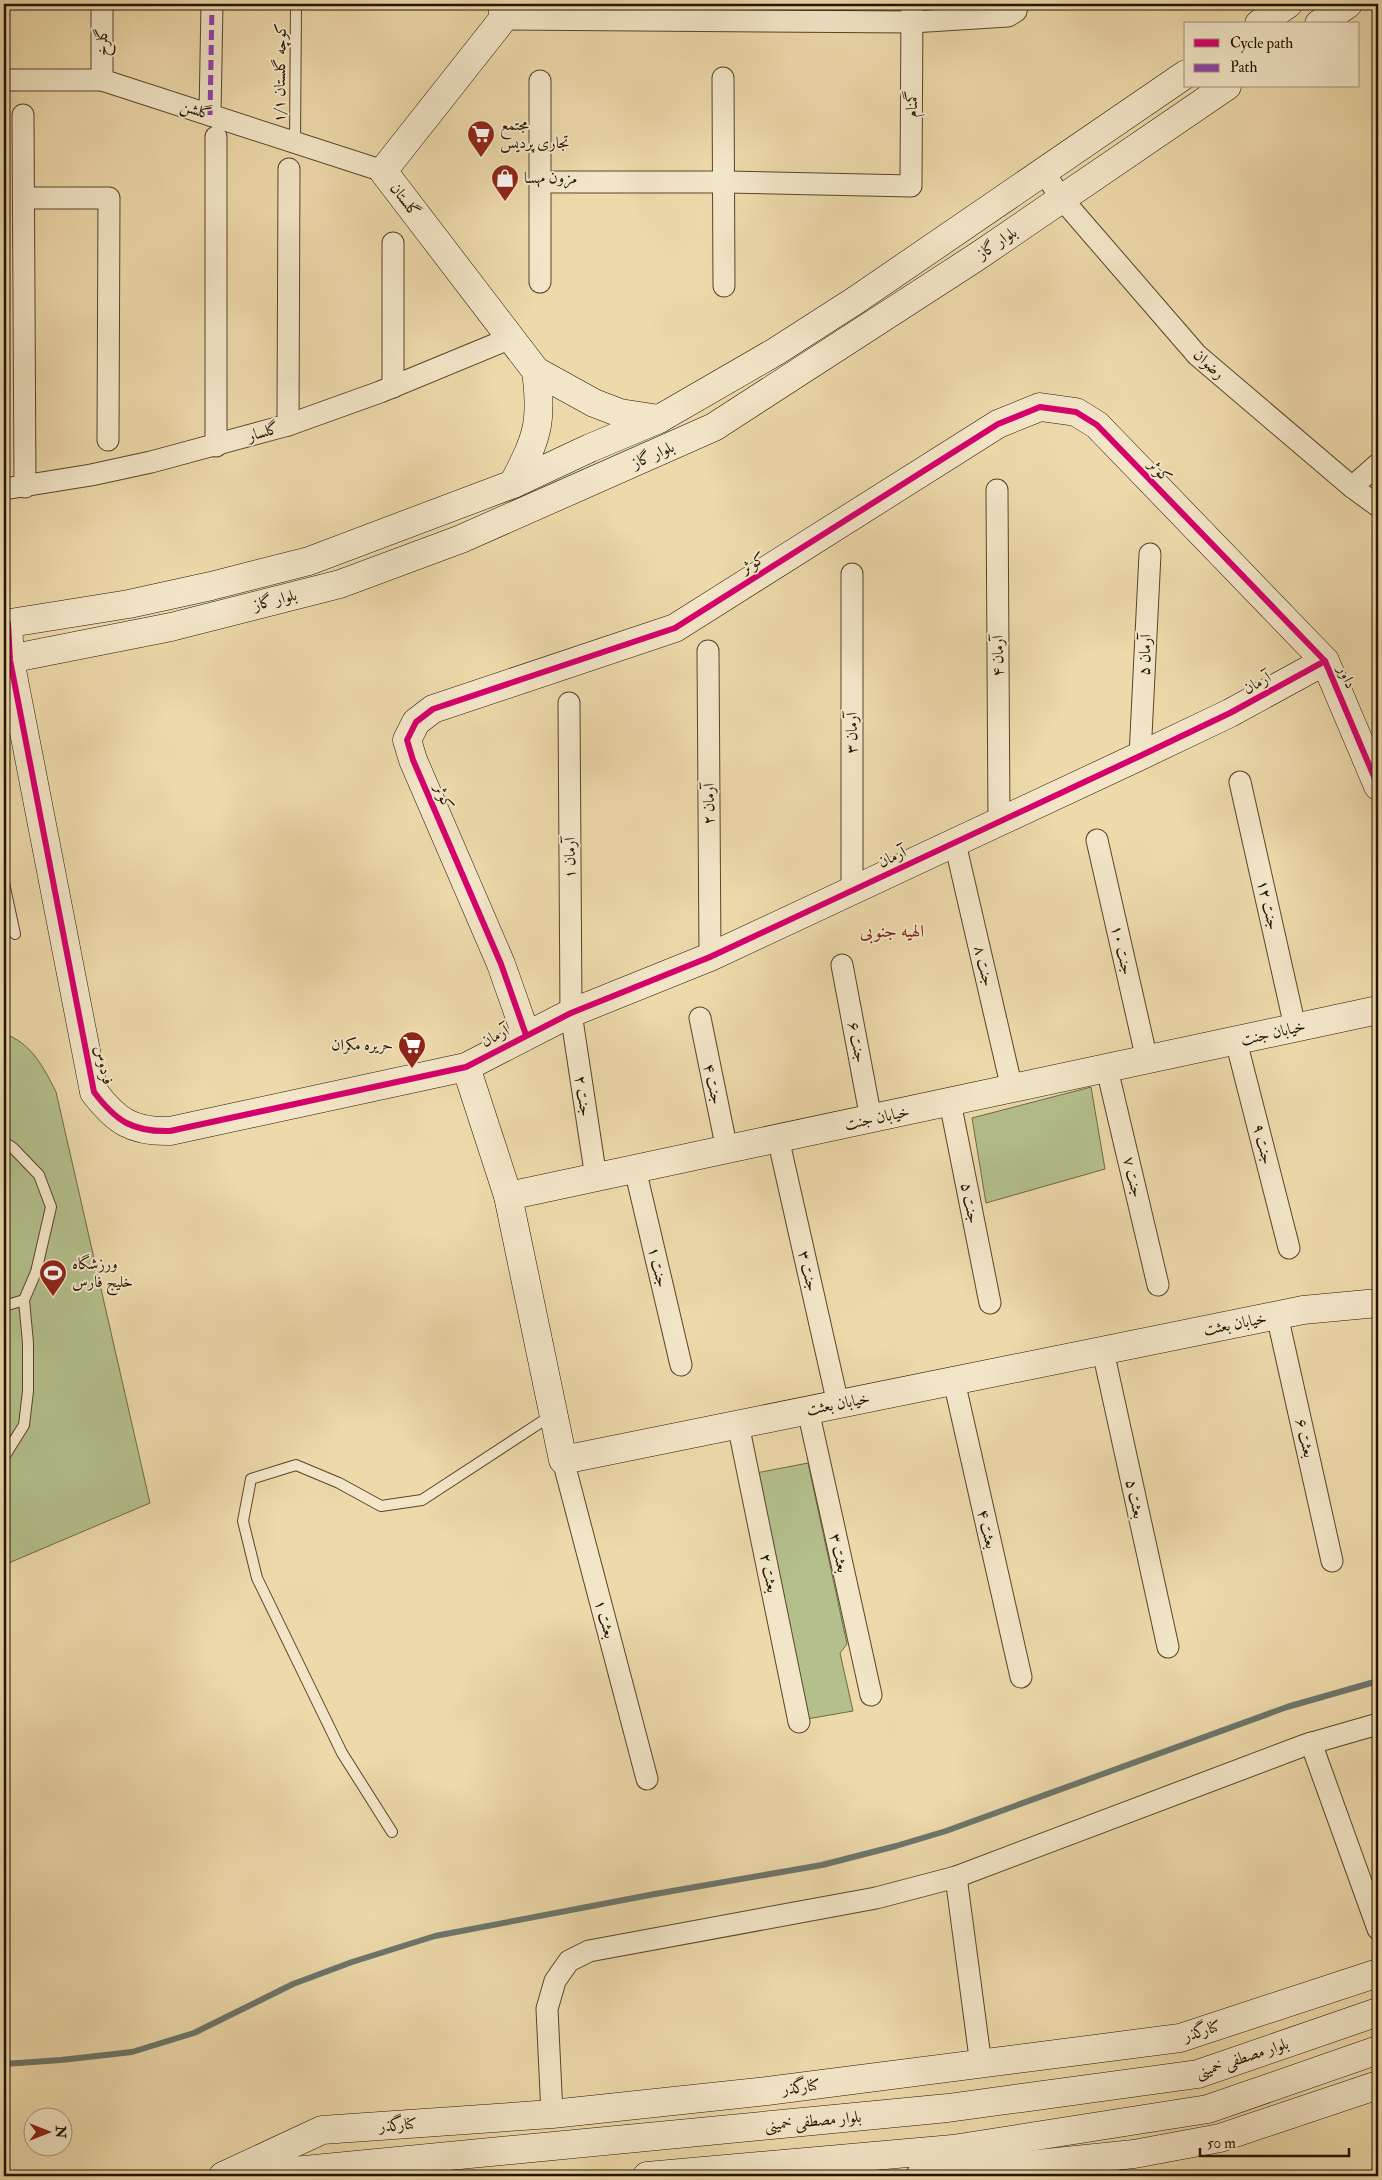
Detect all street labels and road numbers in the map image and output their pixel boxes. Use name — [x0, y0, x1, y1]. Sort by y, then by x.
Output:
street label: کوچه گلستان ۱/۱ — [269, 23, 292, 123]
street label: گلرخ — [92, 28, 116, 56]
street label: گمنام — [901, 90, 926, 118]
street label: گلشن — [178, 96, 214, 125]
street label: گلستان — [385, 179, 425, 221]
street label: بلوار گاز — [971, 222, 1021, 265]
street label: رضوان — [1189, 345, 1229, 383]
street label: گلسار — [243, 418, 281, 447]
street label: بلوار گاز — [627, 437, 677, 474]
street label: کوثر — [1142, 453, 1176, 487]
street label: کوثر — [735, 548, 769, 579]
street label: بلوار گاز — [249, 585, 299, 616]
street label: آرمان ۵ — [1134, 632, 1156, 676]
street label: آرمان ۴ — [988, 634, 1008, 677]
street label: داور — [1332, 660, 1361, 692]
street label: آرمان — [1240, 667, 1276, 699]
street label: آرمان ۳ — [842, 711, 862, 754]
street label: کوثر — [429, 779, 458, 813]
street label: آرمان ۲ — [699, 782, 719, 825]
street label: آرمان ۱ — [560, 836, 580, 879]
street label: آرمان — [875, 841, 911, 872]
street label: جنت ۱۲ — [1253, 878, 1283, 932]
street label: جنت ۱۰ — [1107, 923, 1137, 977]
street label: جنت ۸ — [970, 944, 998, 988]
street label: خیابان جنت — [1239, 1016, 1307, 1050]
street label: آرمان — [478, 1020, 514, 1052]
street label: جنت ۶ — [843, 1020, 871, 1064]
street label: فردوس — [90, 1043, 118, 1087]
street label: جنت ۴ — [699, 1062, 727, 1106]
street label: جنت ۲ — [570, 1074, 596, 1118]
street label: خیابان جنت — [843, 1101, 911, 1135]
street label: جنت ۹ — [1248, 1122, 1278, 1166]
street label: جنت ۷ — [1119, 1155, 1147, 1199]
street label: جنت ۵ — [956, 1181, 984, 1225]
street label: جنت ۱ — [644, 1245, 672, 1289]
street label: جنت ۳ — [794, 1249, 822, 1293]
street label: خیابان بعثت — [1202, 1308, 1268, 1340]
street label: خیابان بعثت — [805, 1388, 871, 1420]
street label: بعثت ۶ — [1291, 1416, 1319, 1460]
street label: بعثت ۵ — [1121, 1478, 1149, 1520]
street label: بعثت ۴ — [973, 1507, 1001, 1551]
street label: بعثت ۳ — [825, 1532, 853, 1574]
street label: بعثت ۲ — [755, 1552, 783, 1594]
street label: بعثت ۱ — [590, 1597, 620, 1641]
street label: کنارگذر — [1178, 2014, 1223, 2047]
street label: بلوار مصطفی خمینی — [1193, 2033, 1292, 2083]
street label: کنارگذر — [779, 2073, 821, 2099]
street label: بلوار مصطفی خمینی — [764, 2107, 862, 2136]
street label: کنارگذر — [376, 2112, 418, 2136]

